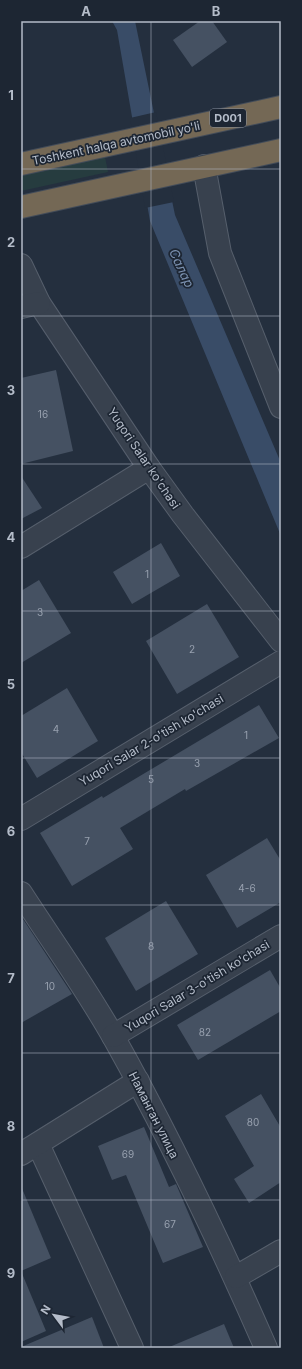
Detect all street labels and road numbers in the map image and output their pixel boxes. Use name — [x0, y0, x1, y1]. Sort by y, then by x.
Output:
road number: D001 — [210, 109, 246, 127]
street label: Toshkent halqa avtomobil yo'li — [31, 118, 201, 168]
street label: Yuqori Salar ko'chasi — [105, 404, 184, 512]
street label: Yuqori Salar 2-o'tish ko'chasi — [76, 691, 226, 789]
street label: Yuqori Salar 3-o'tish ko'chasi — [122, 937, 272, 1035]
street label: Наманган улица — [126, 1069, 182, 1161]

